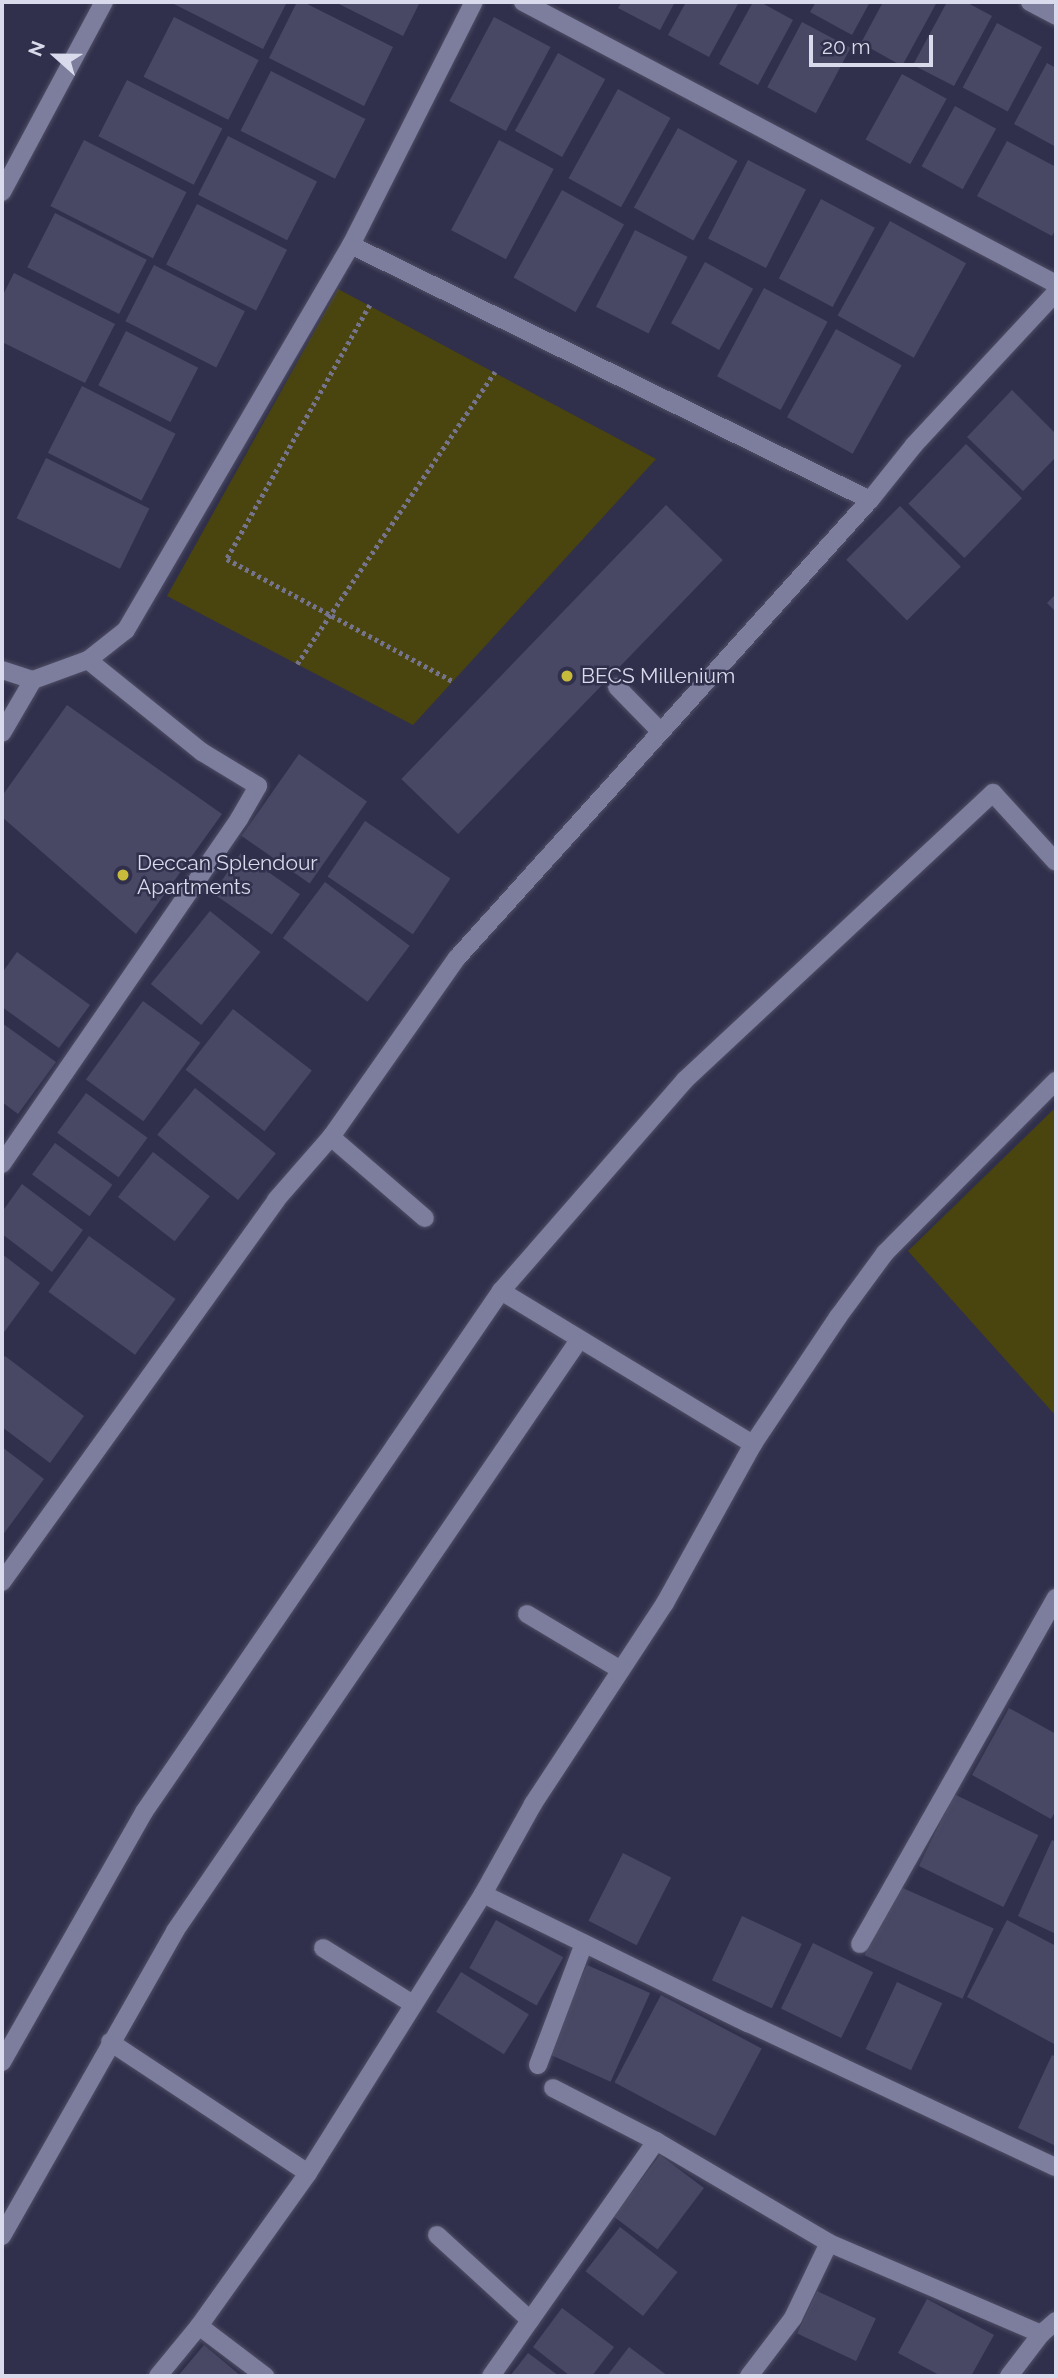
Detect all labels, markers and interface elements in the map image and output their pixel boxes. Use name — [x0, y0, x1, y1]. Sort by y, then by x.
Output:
north arrow — [21, 21, 91, 91]
scale bar — [813, 21, 937, 65]
text: 20 m — [822, 34, 870, 59]
text: N — [24, 38, 49, 59]
place label: BECS Millenium — [581, 663, 735, 689]
marker: BECS Millenium — [559, 668, 575, 684]
place label: Deccan Splendour Apartments — [137, 850, 318, 900]
marker: Deccan Splendour Apartments — [115, 867, 131, 883]

